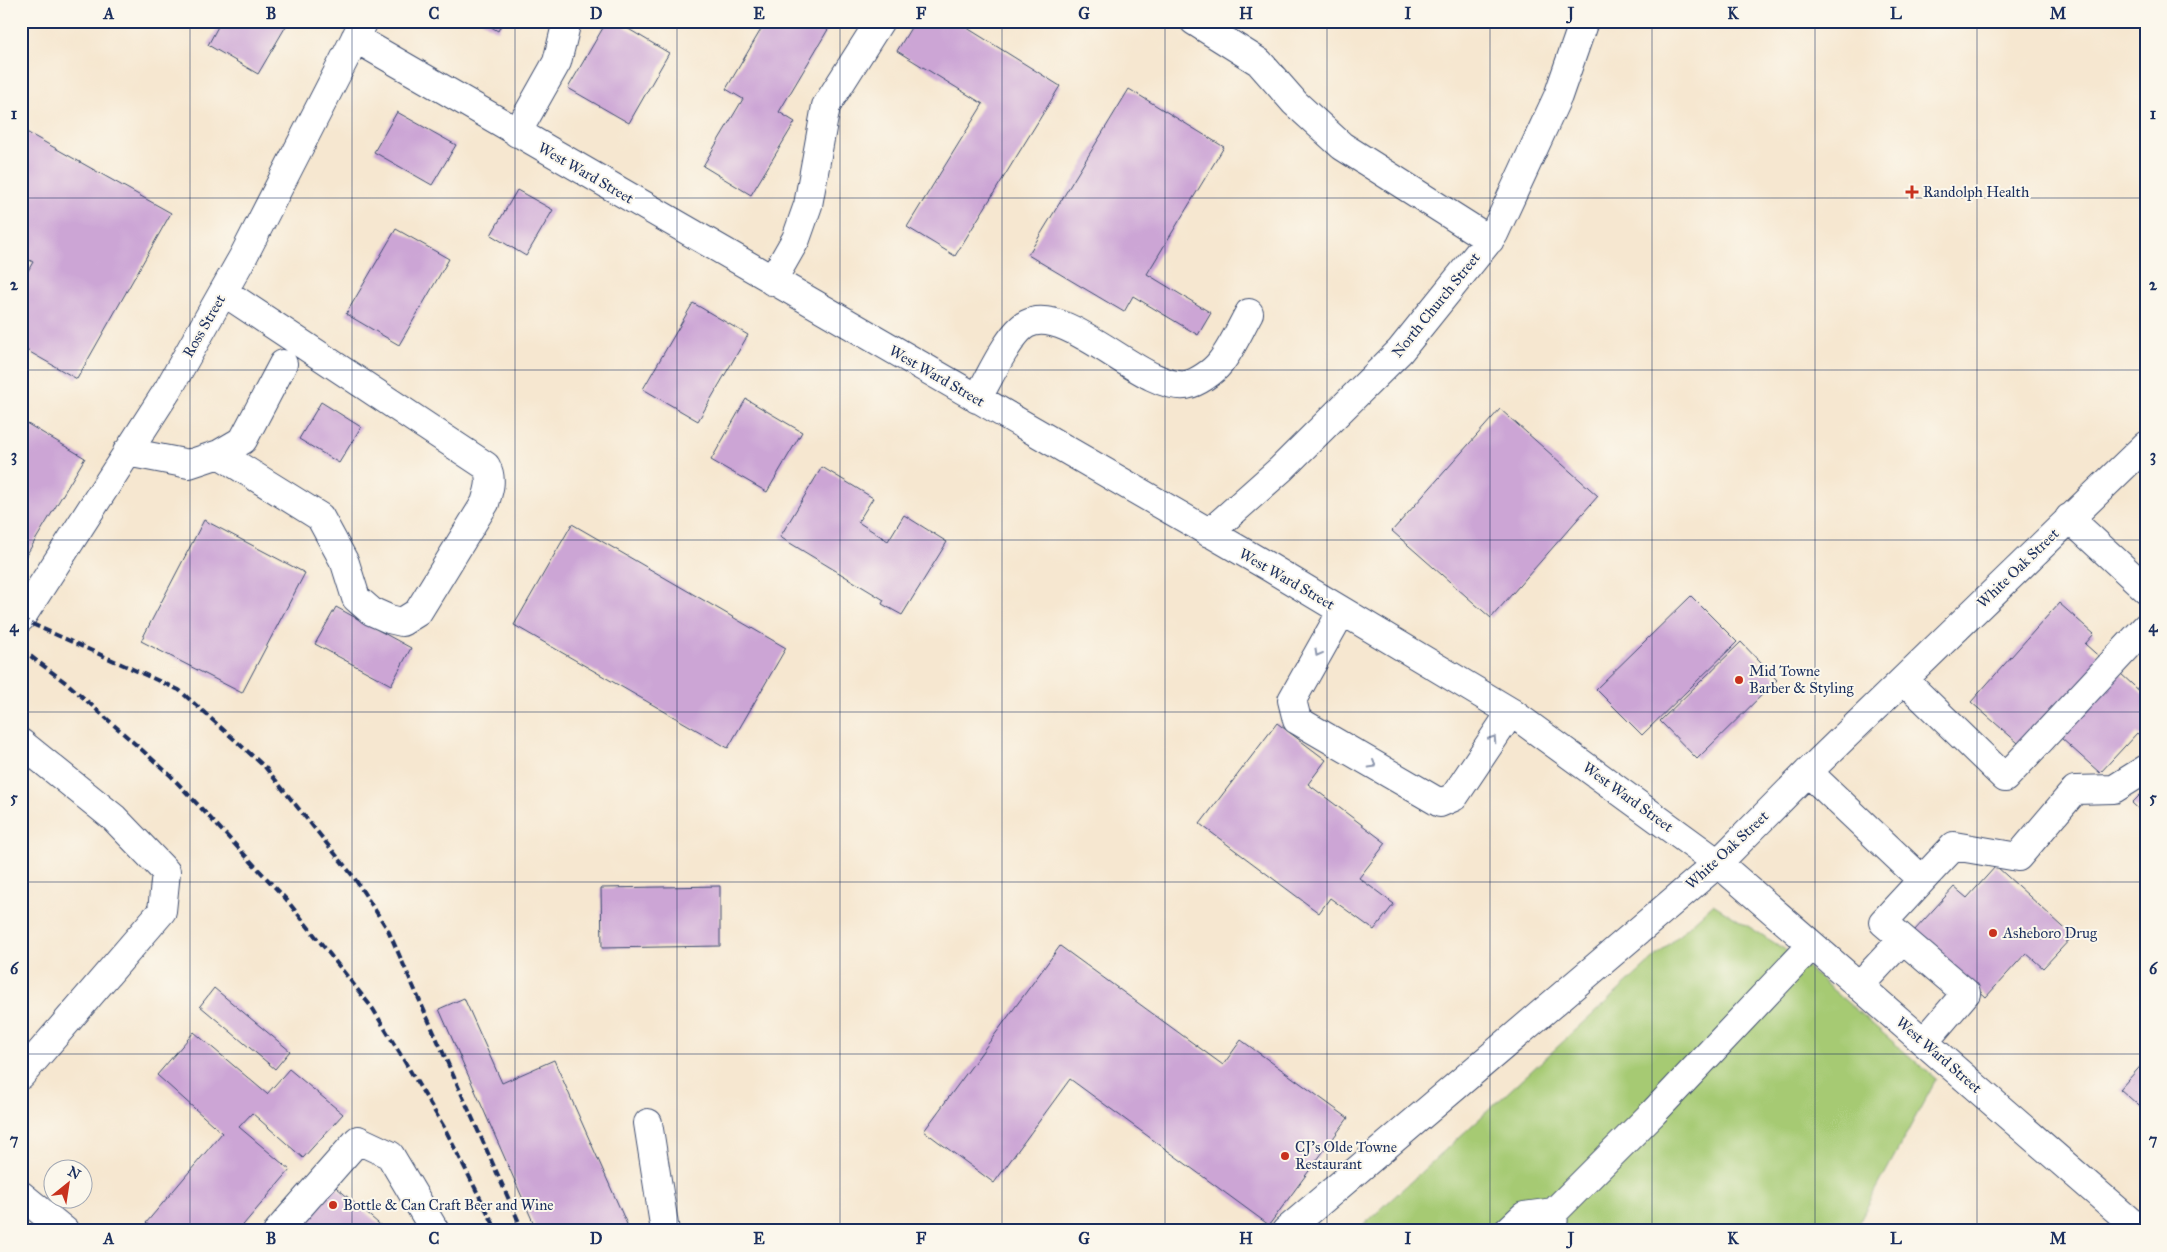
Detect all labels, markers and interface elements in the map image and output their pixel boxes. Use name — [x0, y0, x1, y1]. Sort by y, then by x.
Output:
text: A — [103, 4, 115, 23]
text: B — [266, 4, 276, 23]
text: C — [429, 4, 440, 23]
text: D — [590, 4, 603, 23]
text: E — [753, 4, 765, 23]
text: F — [916, 4, 927, 23]
text: G — [1078, 4, 1090, 23]
text: H — [1239, 4, 1253, 23]
text: I — [1405, 4, 1412, 23]
text: J — [1566, 4, 1575, 24]
text: K — [1727, 4, 1739, 23]
text: L — [1890, 4, 1902, 23]
text: M — [2050, 4, 2067, 23]
text: 1 — [11, 104, 18, 123]
text: 1 — [2150, 104, 2157, 123]
street label: West Ward Street — [535, 138, 638, 208]
place label: Randolph Health — [1923, 183, 2030, 201]
marker: Randolph Health — [1905, 185, 1919, 199]
street label: North Church Street — [1388, 248, 1484, 361]
text: 2 — [10, 275, 19, 294]
text: 2 — [2149, 275, 2158, 294]
street label: Ross Street — [179, 291, 230, 361]
street label: West Ward Street — [886, 341, 989, 411]
text: 3 — [11, 446, 17, 466]
text: 3 — [2150, 446, 2156, 466]
street label: White Oak Street — [1973, 524, 2063, 612]
street label: West Ward Street — [1236, 544, 1339, 614]
text: 4 — [10, 617, 20, 637]
text: 4 — [2149, 617, 2159, 637]
one-way arrow — [1314, 648, 1324, 657]
place label: Mid Towne Barber & Styling — [1749, 662, 1854, 697]
marker: Mid Towne Barber & Styling — [1733, 674, 1745, 686]
one-way arrow — [1486, 735, 1496, 744]
one-way arrow — [1368, 758, 1377, 768]
street label: West Ward Street — [1579, 758, 1677, 836]
text: 5 — [10, 788, 18, 807]
text: 5 — [2149, 788, 2157, 807]
street label: White Oak Street — [1682, 807, 1773, 893]
place label: Asheboro Drug — [2002, 924, 2098, 942]
marker: Asheboro Drug — [1987, 927, 1999, 939]
text: 6 — [10, 959, 19, 978]
text: 6 — [2149, 959, 2158, 978]
street label: West Ward Street — [1893, 1013, 1986, 1097]
text: 7 — [10, 1130, 19, 1149]
text: 7 — [2149, 1130, 2158, 1149]
place label: CJ's Olde Towne Restaurant — [1295, 1138, 1397, 1173]
marker: CJ's Olde Towne Restaurant — [1279, 1150, 1291, 1162]
north arrow — [42, 1160, 92, 1210]
text: N — [65, 1163, 84, 1184]
place label: Bottle & Can Craft Beer and Wine — [343, 1196, 554, 1214]
marker: Bottle & Can Craft Beer and Wine — [327, 1199, 339, 1211]
text: A — [103, 1229, 115, 1248]
text: B — [266, 1229, 276, 1248]
text: C — [429, 1229, 440, 1248]
text: D — [590, 1229, 603, 1248]
text: E — [753, 1229, 765, 1248]
text: F — [916, 1229, 927, 1248]
text: G — [1078, 1229, 1090, 1248]
text: H — [1239, 1229, 1253, 1248]
text: I — [1405, 1229, 1412, 1248]
text: J — [1566, 1229, 1575, 1249]
text: K — [1727, 1229, 1739, 1248]
text: L — [1890, 1229, 1902, 1248]
text: M — [2050, 1229, 2067, 1248]

